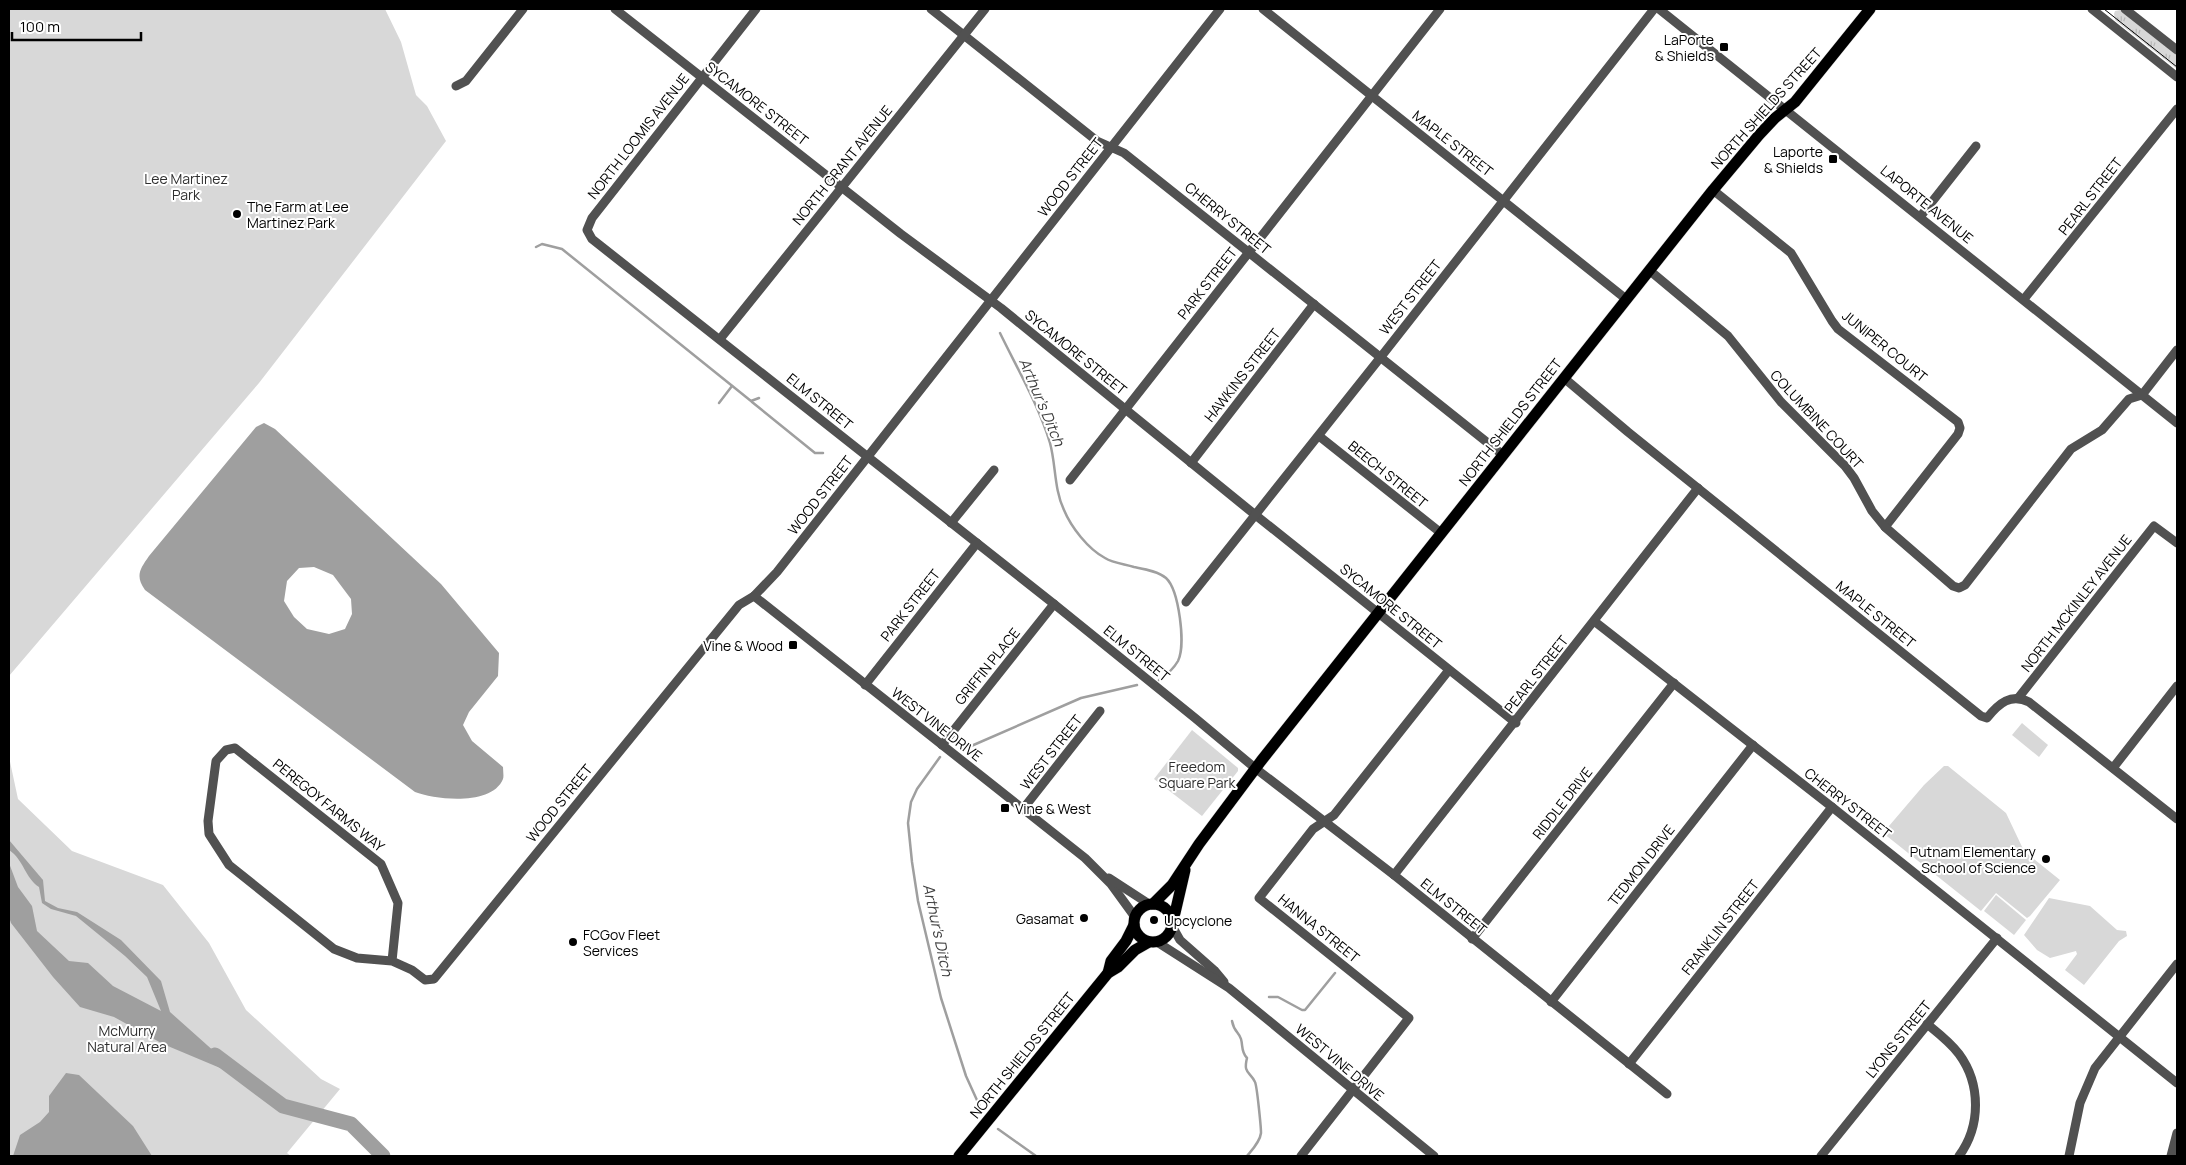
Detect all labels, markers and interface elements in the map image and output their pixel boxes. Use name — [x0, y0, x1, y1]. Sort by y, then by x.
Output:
scale bar — [12, 10, 141, 42]
text: 100 m — [20, 16, 60, 37]
place label: LaPorte & Shields — [1655, 30, 1714, 65]
marker: LaPorte & Shields — [1718, 41, 1730, 53]
street label: NORTH SHIELDS STREET — [1706, 43, 1826, 173]
street label: SYCAMORE STREET — [702, 57, 813, 150]
street label: NORTH LOOMIS AVENUE — [583, 69, 693, 203]
street label: NORTH GRANT AVENUE — [788, 101, 896, 229]
street label: MAPLE STREET — [1409, 106, 1498, 181]
street label: WOOD STREET — [1033, 133, 1107, 220]
place label: Laporte & Shields — [1764, 142, 1823, 177]
marker: Laporte & Shields — [1827, 153, 1839, 165]
street label: PEARL STREET — [2054, 153, 2127, 239]
street label: LAPORTE AVENUE — [1877, 161, 1977, 247]
park label: Lee Martinez Park — [144, 169, 228, 204]
street label: CHERRY STREET — [1181, 178, 1275, 259]
place label: The Farm at Lee Martinez Park — [247, 197, 349, 232]
marker: The Farm at Lee Martinez Park — [231, 208, 243, 220]
street label: PARK STREET — [1173, 243, 1241, 323]
street label: WEST STREET — [1375, 255, 1446, 338]
street label: SYCAMORE STREET — [1021, 305, 1131, 399]
street label: JUNIPER COURT — [1838, 306, 1932, 387]
street label: HAWKINS STREET — [1200, 324, 1285, 425]
street label: NORTH SHIELDS STREET — [1454, 354, 1566, 490]
water label: Arthur's Ditch — [1014, 355, 1070, 450]
street label: COLUMBINE COURT — [1766, 366, 1868, 473]
street label: ELM STREET — [783, 368, 857, 434]
street label: BEECH STREET — [1344, 436, 1432, 512]
street label: WOOD STREET — [783, 451, 857, 538]
street label: NORTH MCKINLEY AVENUE — [2016, 531, 2136, 675]
street label: SYCAMORE STREET — [1336, 559, 1446, 653]
street label: PARK STREET — [876, 565, 944, 645]
street label: MAPLE STREET — [1832, 576, 1920, 652]
street label: ELM STREET — [1100, 620, 1174, 686]
street label: GRIFFIN PLACE — [950, 624, 1024, 708]
street label: PEARL STREET — [1500, 631, 1573, 717]
place label: Vine & Wood — [703, 636, 783, 655]
marker: Vine & Wood — [787, 639, 799, 651]
street label: WEST VINE DRIVE — [888, 683, 986, 765]
street label: WEST STREET — [1016, 710, 1087, 793]
street label: PEREGOY FARMS WAY — [269, 754, 389, 856]
park label: Freedom Square Park — [1159, 757, 1236, 792]
street label: WOOD STREET — [522, 759, 597, 846]
street label: RIDDLE DRIVE — [1528, 763, 1596, 843]
street label: CHERRY STREET — [1801, 763, 1896, 843]
place label: Vine & West — [1015, 799, 1091, 818]
marker: Vine & West — [999, 802, 1011, 814]
street label: TEDMON DRIVE — [1603, 821, 1679, 909]
place label: Putnam Elementary School of Science — [1910, 842, 2037, 877]
marker: Putnam Elementary School of Science — [2040, 853, 2052, 865]
street label: ELM STREET — [1417, 873, 1491, 939]
street label: FRANKLIN STREET — [1677, 875, 1763, 978]
water label: Arthur's Ditch — [918, 882, 958, 979]
street label: HANNA STREET — [1274, 889, 1364, 967]
place label: Gasamat — [1016, 909, 1074, 928]
place label: Upcyclone — [1164, 911, 1232, 930]
marker: Gasamat — [1078, 912, 1090, 924]
marker: Upcyclone — [1148, 914, 1160, 926]
place label: FCGov Fleet Services — [583, 925, 661, 960]
marker: FCGov Fleet Services — [567, 936, 579, 948]
street label: NORTH SHIELDS STREET — [965, 988, 1079, 1122]
street label: LYONS STREET — [1861, 996, 1935, 1082]
street label: WEST VINE DRIVE — [1292, 1019, 1388, 1105]
park label: McMurry Natural Area — [87, 1021, 167, 1056]

